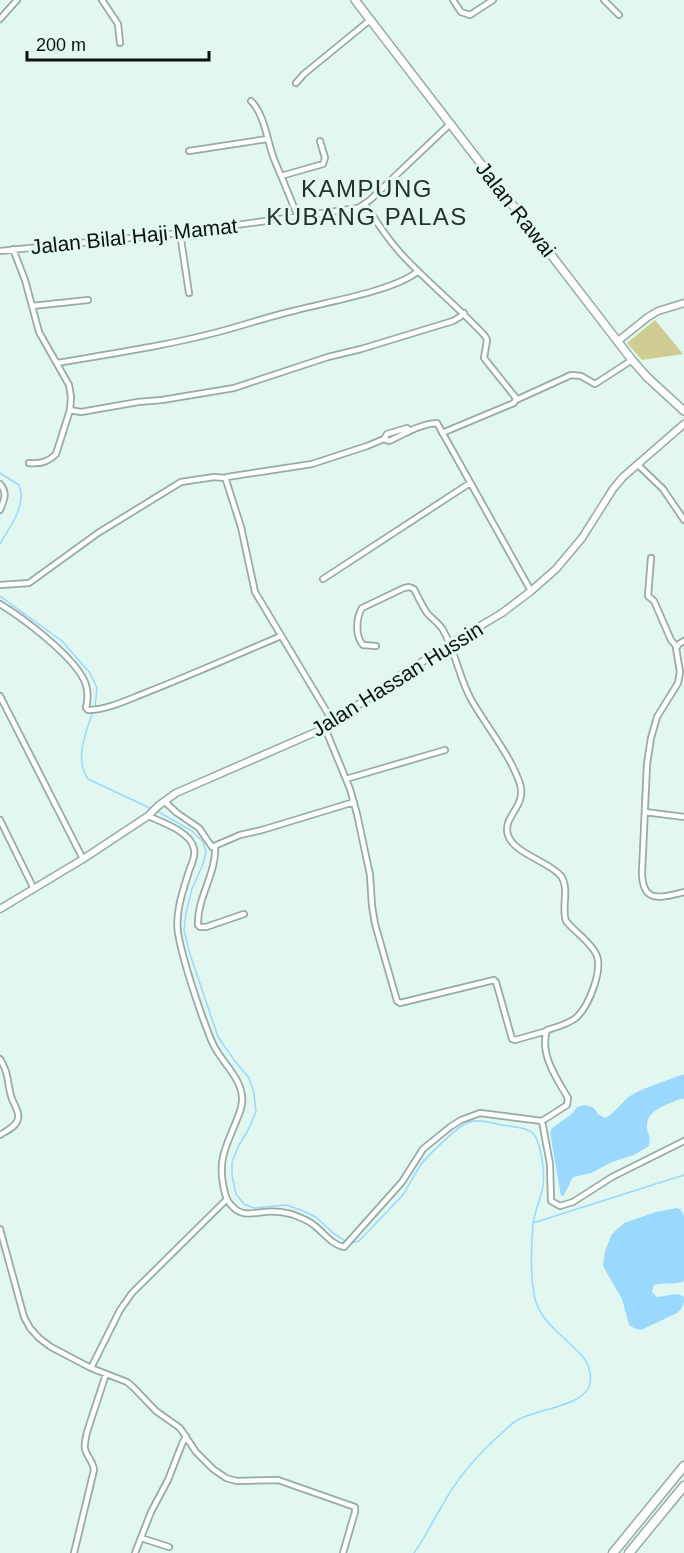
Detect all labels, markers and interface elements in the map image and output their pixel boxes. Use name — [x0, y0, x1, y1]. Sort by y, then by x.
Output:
scale bar — [27, 24, 208, 62]
text: 200 m — [36, 35, 86, 55]
street label: Jalan Rawai — [472, 157, 560, 261]
district label: KAMPUNG KUBANG PALAS — [266, 175, 468, 230]
street label: Jalan Bilal Haji Mamat — [29, 214, 239, 258]
street label: Jalan Hassan Hussin — [307, 617, 487, 741]

